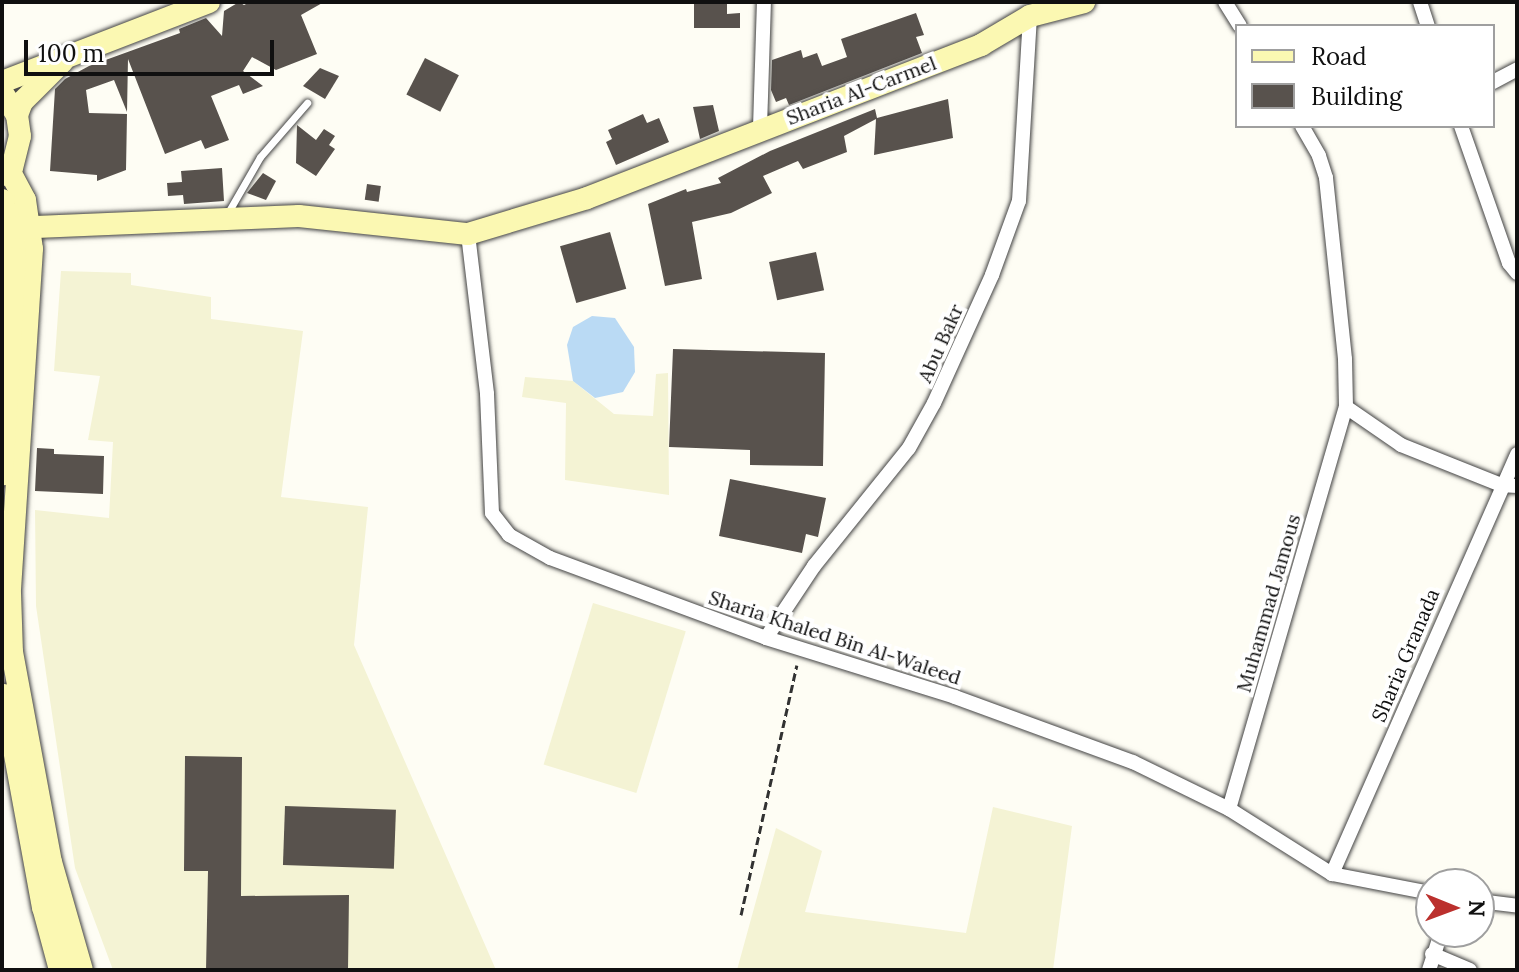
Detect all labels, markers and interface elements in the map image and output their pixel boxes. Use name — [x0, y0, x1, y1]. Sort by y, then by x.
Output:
scale bar — [28, 24, 278, 74]
legend — [1235, 24, 1495, 128]
text: 100 m — [38, 38, 104, 69]
text: Road — [1311, 41, 1367, 72]
street label: Sharia Al-Carmel — [783, 50, 939, 130]
text: Building — [1311, 81, 1402, 112]
street label: Abu Bakr — [912, 300, 968, 386]
street label: Muhammad Jamous — [1231, 511, 1305, 695]
street label: Sharia Khaled Bin Al-Waleed — [706, 585, 964, 689]
street label: Sharia Granada — [1366, 585, 1444, 725]
north arrow — [1415, 868, 1495, 948]
text: N — [1463, 900, 1491, 917]

